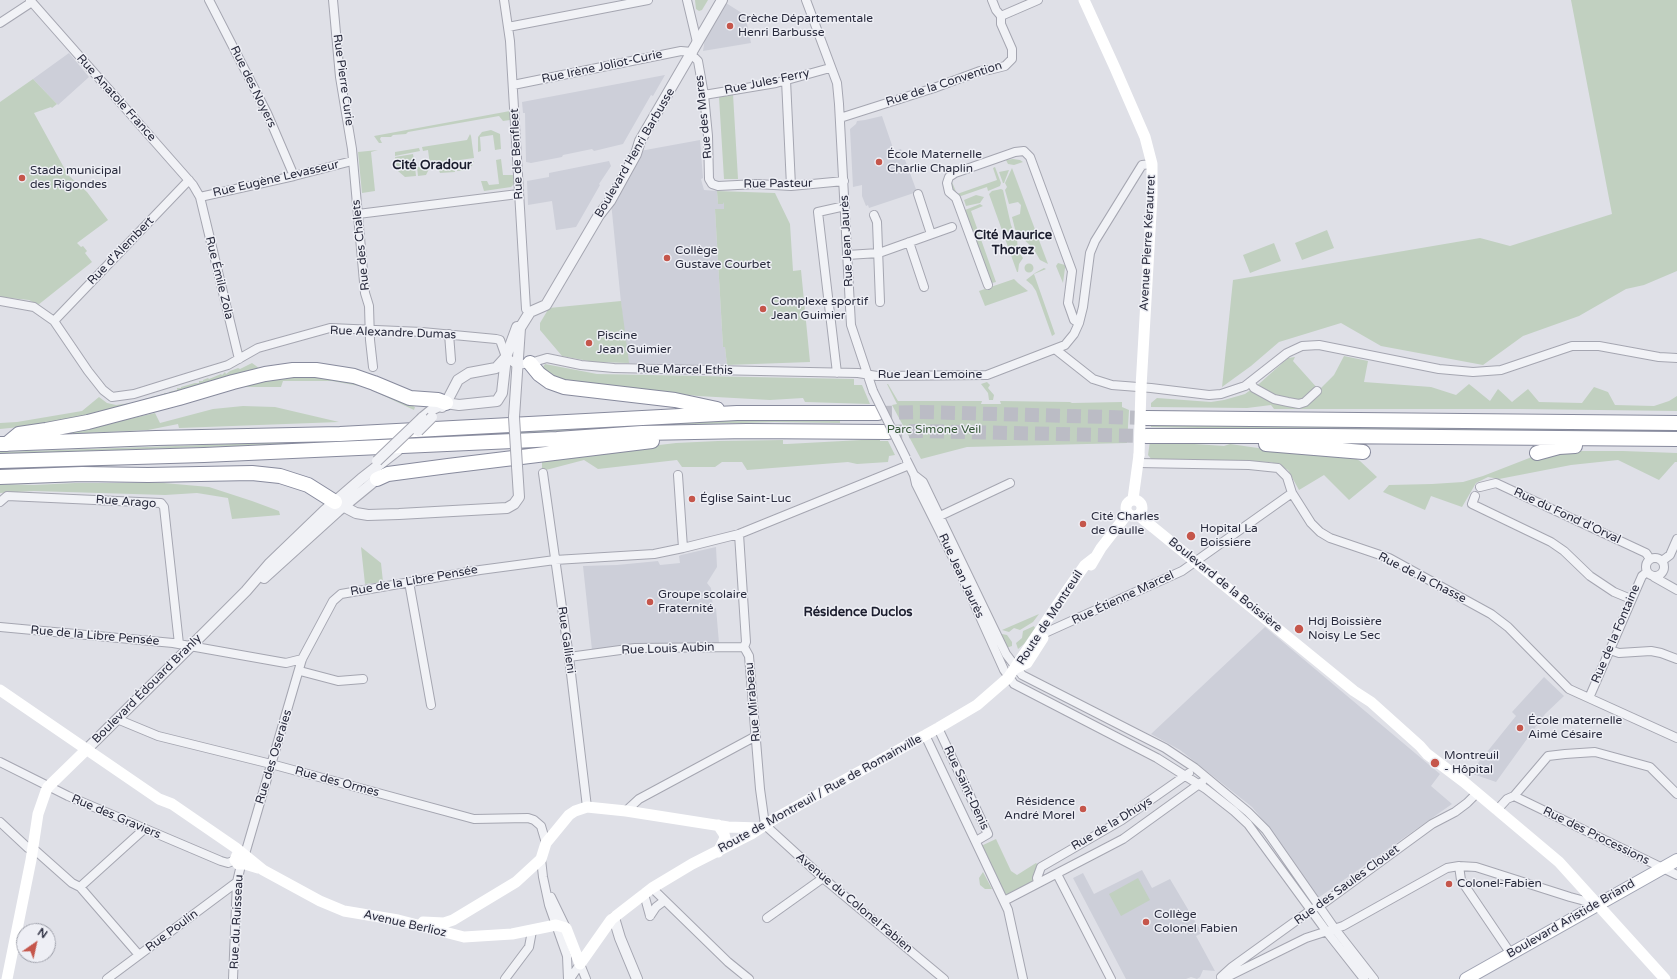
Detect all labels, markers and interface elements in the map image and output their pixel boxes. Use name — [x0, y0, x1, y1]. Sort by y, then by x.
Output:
place label: Crèche Départementale Henri Barbusse — [738, 12, 873, 40]
marker: Crèche Départementale Henri Barbusse — [725, 21, 735, 31]
street label: Rue Pierre Curie — [329, 33, 357, 127]
street label: Rue des Noyers — [227, 44, 279, 130]
street label: Rue Irène Joliot-Curie — [540, 47, 664, 87]
street label: Rue Anatole France — [73, 52, 159, 144]
street label: Rue de la Convention — [884, 58, 1004, 110]
street label: Rue Jules Ferry — [723, 66, 811, 98]
street label: Rue des Mares — [692, 74, 716, 160]
street label: Boulevard Henri Barbusse — [592, 86, 678, 220]
street label: Rue de Benfleet — [507, 108, 527, 200]
place label: École Maternelle Charlie Chaplin — [887, 148, 982, 176]
street label: Rue Eugène Levasseur — [212, 157, 340, 201]
marker: École Maternelle Charlie Chaplin — [874, 157, 884, 167]
district label: Cité Oradour — [392, 158, 472, 174]
place label: Stade municipal des Rigondes — [30, 164, 121, 192]
marker: Stade municipal des Rigondes — [17, 173, 27, 183]
street label: Avenue Pierre Kérautret — [1137, 174, 1159, 312]
street label: Rue Pasteur — [743, 176, 813, 192]
street label: Rue Jean Jaurès — [837, 195, 857, 287]
street label: Rue des Chalets — [349, 199, 373, 291]
street label: Rue d'Alembert — [85, 214, 157, 288]
district label: Cité Maurice Thorez — [974, 228, 1052, 259]
street label: Rue Émile Zola — [202, 235, 236, 321]
place label: Collège Gustave Courbet — [675, 244, 771, 272]
marker: Collège Gustave Courbet — [662, 253, 672, 263]
place label: Complexe sportif Jean Guimier — [771, 295, 868, 323]
marker: Complexe sportif Jean Guimier — [758, 304, 768, 314]
street label: Rue Alexandre Dumas — [330, 324, 456, 342]
place label: Piscine Jean Guimier — [597, 329, 671, 357]
marker: Piscine Jean Guimier — [584, 338, 594, 348]
street label: Rue Marcel Ethis — [637, 362, 733, 378]
street label: Rue Jean Lemoine — [878, 368, 982, 382]
park label: Parc Simone Veil — [887, 423, 981, 437]
street label: Rue du Fond d'Orval — [1511, 485, 1623, 547]
place label: Église Saint-Luc — [700, 492, 791, 506]
street label: Rue Arago — [95, 493, 157, 511]
marker: Église Saint-Luc — [687, 494, 697, 504]
place label: Cité Charles de Gaulle — [1091, 510, 1159, 538]
marker: Cité Charles de Gaulle — [1078, 519, 1088, 529]
place label: Hopital La Boissiere — [1200, 522, 1258, 550]
marker: Hopital La Boissiere — [1185, 530, 1197, 542]
street label: Rue Jean Jaurès — [935, 531, 987, 621]
street label: Boulevard de la Boissière — [1165, 535, 1285, 635]
street label: Rue de la Chasse — [1376, 550, 1468, 606]
street label: Rue de la Libre Pensée — [349, 563, 479, 599]
street label: Route de Montreuil — [1014, 568, 1086, 668]
street label: Rue Étienne Marcel — [1070, 568, 1176, 628]
street label: Rue de la Fontaine — [1589, 582, 1643, 686]
place label: Groupe scolaire Fraternité — [658, 588, 747, 616]
marker: Groupe scolaire Fraternité — [645, 597, 655, 607]
district label: Résidence Duclos — [803, 605, 913, 621]
street label: Rue Gallieni — [554, 606, 578, 674]
place label: Hdj Boissière Noisy Le Sec — [1308, 615, 1382, 643]
street label: Rue de la Libre Pensée — [30, 623, 160, 649]
marker: Hdj Boissière Noisy Le Sec — [1293, 623, 1305, 635]
street label: Boulevard Édouard Branly — [89, 631, 205, 747]
street label: Rue Louis Aubin — [621, 640, 715, 658]
street label: Rue Mirabeau — [742, 662, 764, 742]
street label: Rue des Oseraies — [253, 708, 295, 806]
place label: École maternelle Aimé Césaire — [1528, 714, 1622, 742]
marker: École maternelle Aimé Césaire — [1515, 723, 1525, 733]
street label: Route de Montreuil / Rue de Romainville — [716, 732, 924, 856]
street label: Rue Saint-Denis — [940, 744, 992, 832]
place label: Montreuil - Hôpital — [1444, 749, 1499, 777]
marker: Montreuil - Hôpital — [1429, 757, 1441, 769]
street label: Rue des Ormes — [293, 764, 381, 800]
street label: Rue des Graviers — [69, 792, 163, 842]
street label: Rue de la Dhuys — [1069, 794, 1155, 854]
place label: Résidence André Morel — [1004, 795, 1075, 823]
marker: Résidence André Morel — [1078, 804, 1088, 814]
street label: Rue des Processions — [1540, 804, 1652, 868]
street label: Rue des Saules Clouet — [1292, 842, 1402, 928]
street label: Avenue du Colonel Fabien — [793, 850, 915, 956]
street label: Rue du Ruisseau — [227, 874, 247, 970]
street label: Boulevard Aristide Briand — [1504, 876, 1638, 962]
place label: Colonel-Fabien — [1457, 877, 1542, 891]
marker: Colonel-Fabien — [1444, 879, 1454, 889]
street label: Rue Poulin — [143, 907, 201, 955]
street label: Avenue Berlioz — [362, 907, 448, 941]
place label: Collège Colonel Fabien — [1154, 908, 1238, 936]
marker: Collège Colonel Fabien — [1141, 917, 1151, 927]
north arrow — [16, 923, 56, 963]
text: N — [35, 926, 50, 941]

